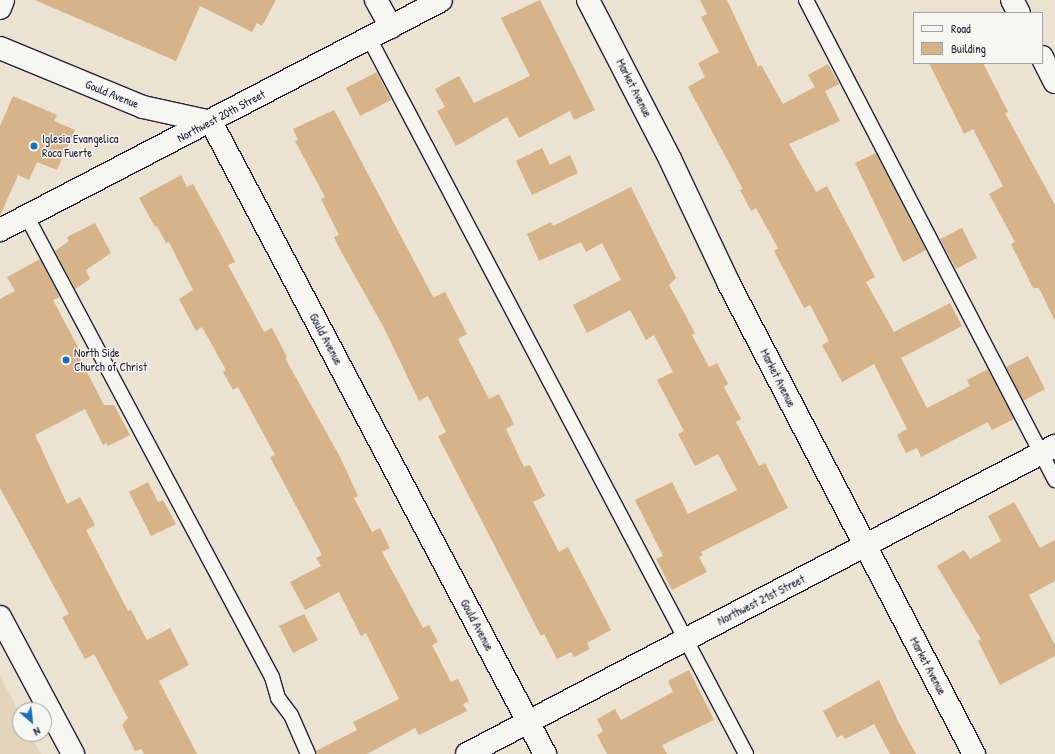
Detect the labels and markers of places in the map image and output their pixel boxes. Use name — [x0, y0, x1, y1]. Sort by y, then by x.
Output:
place label: Iglesia Evangelica Roca Fuerte — [42, 132, 118, 160]
marker: Iglesia Evangelica Roca Fuerte — [29, 141, 39, 151]
place label: North Side Church of Christ — [74, 346, 147, 374]
marker: North Side Church of Christ — [61, 355, 71, 365]

